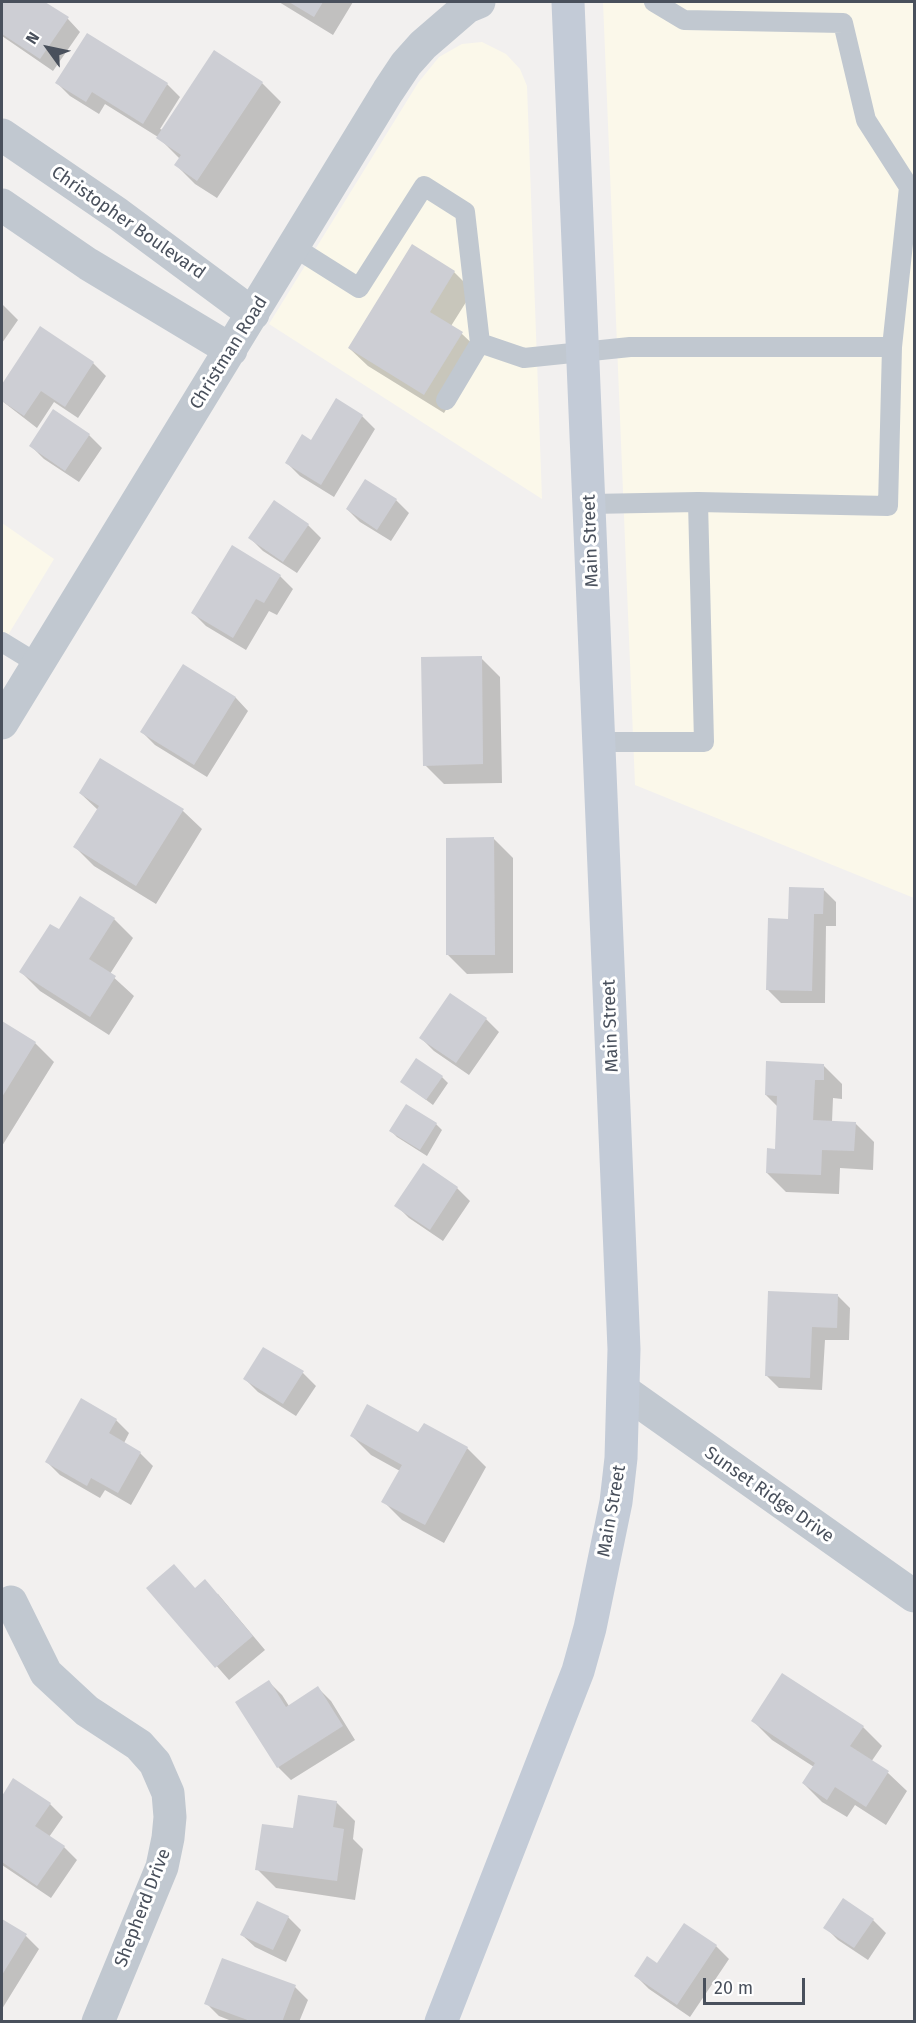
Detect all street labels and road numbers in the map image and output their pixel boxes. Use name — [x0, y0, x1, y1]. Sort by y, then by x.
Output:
street label: Christopher Boulevard — [47, 162, 209, 284]
street label: Christman Road — [186, 292, 272, 414]
street label: Main Street — [579, 494, 603, 588]
street label: Main Street — [599, 979, 623, 1073]
street label: Sunset Ridge Drive — [700, 1442, 838, 1548]
street label: Main Street — [593, 1463, 631, 1559]
street label: Shepherd Drive — [110, 1846, 176, 1970]

